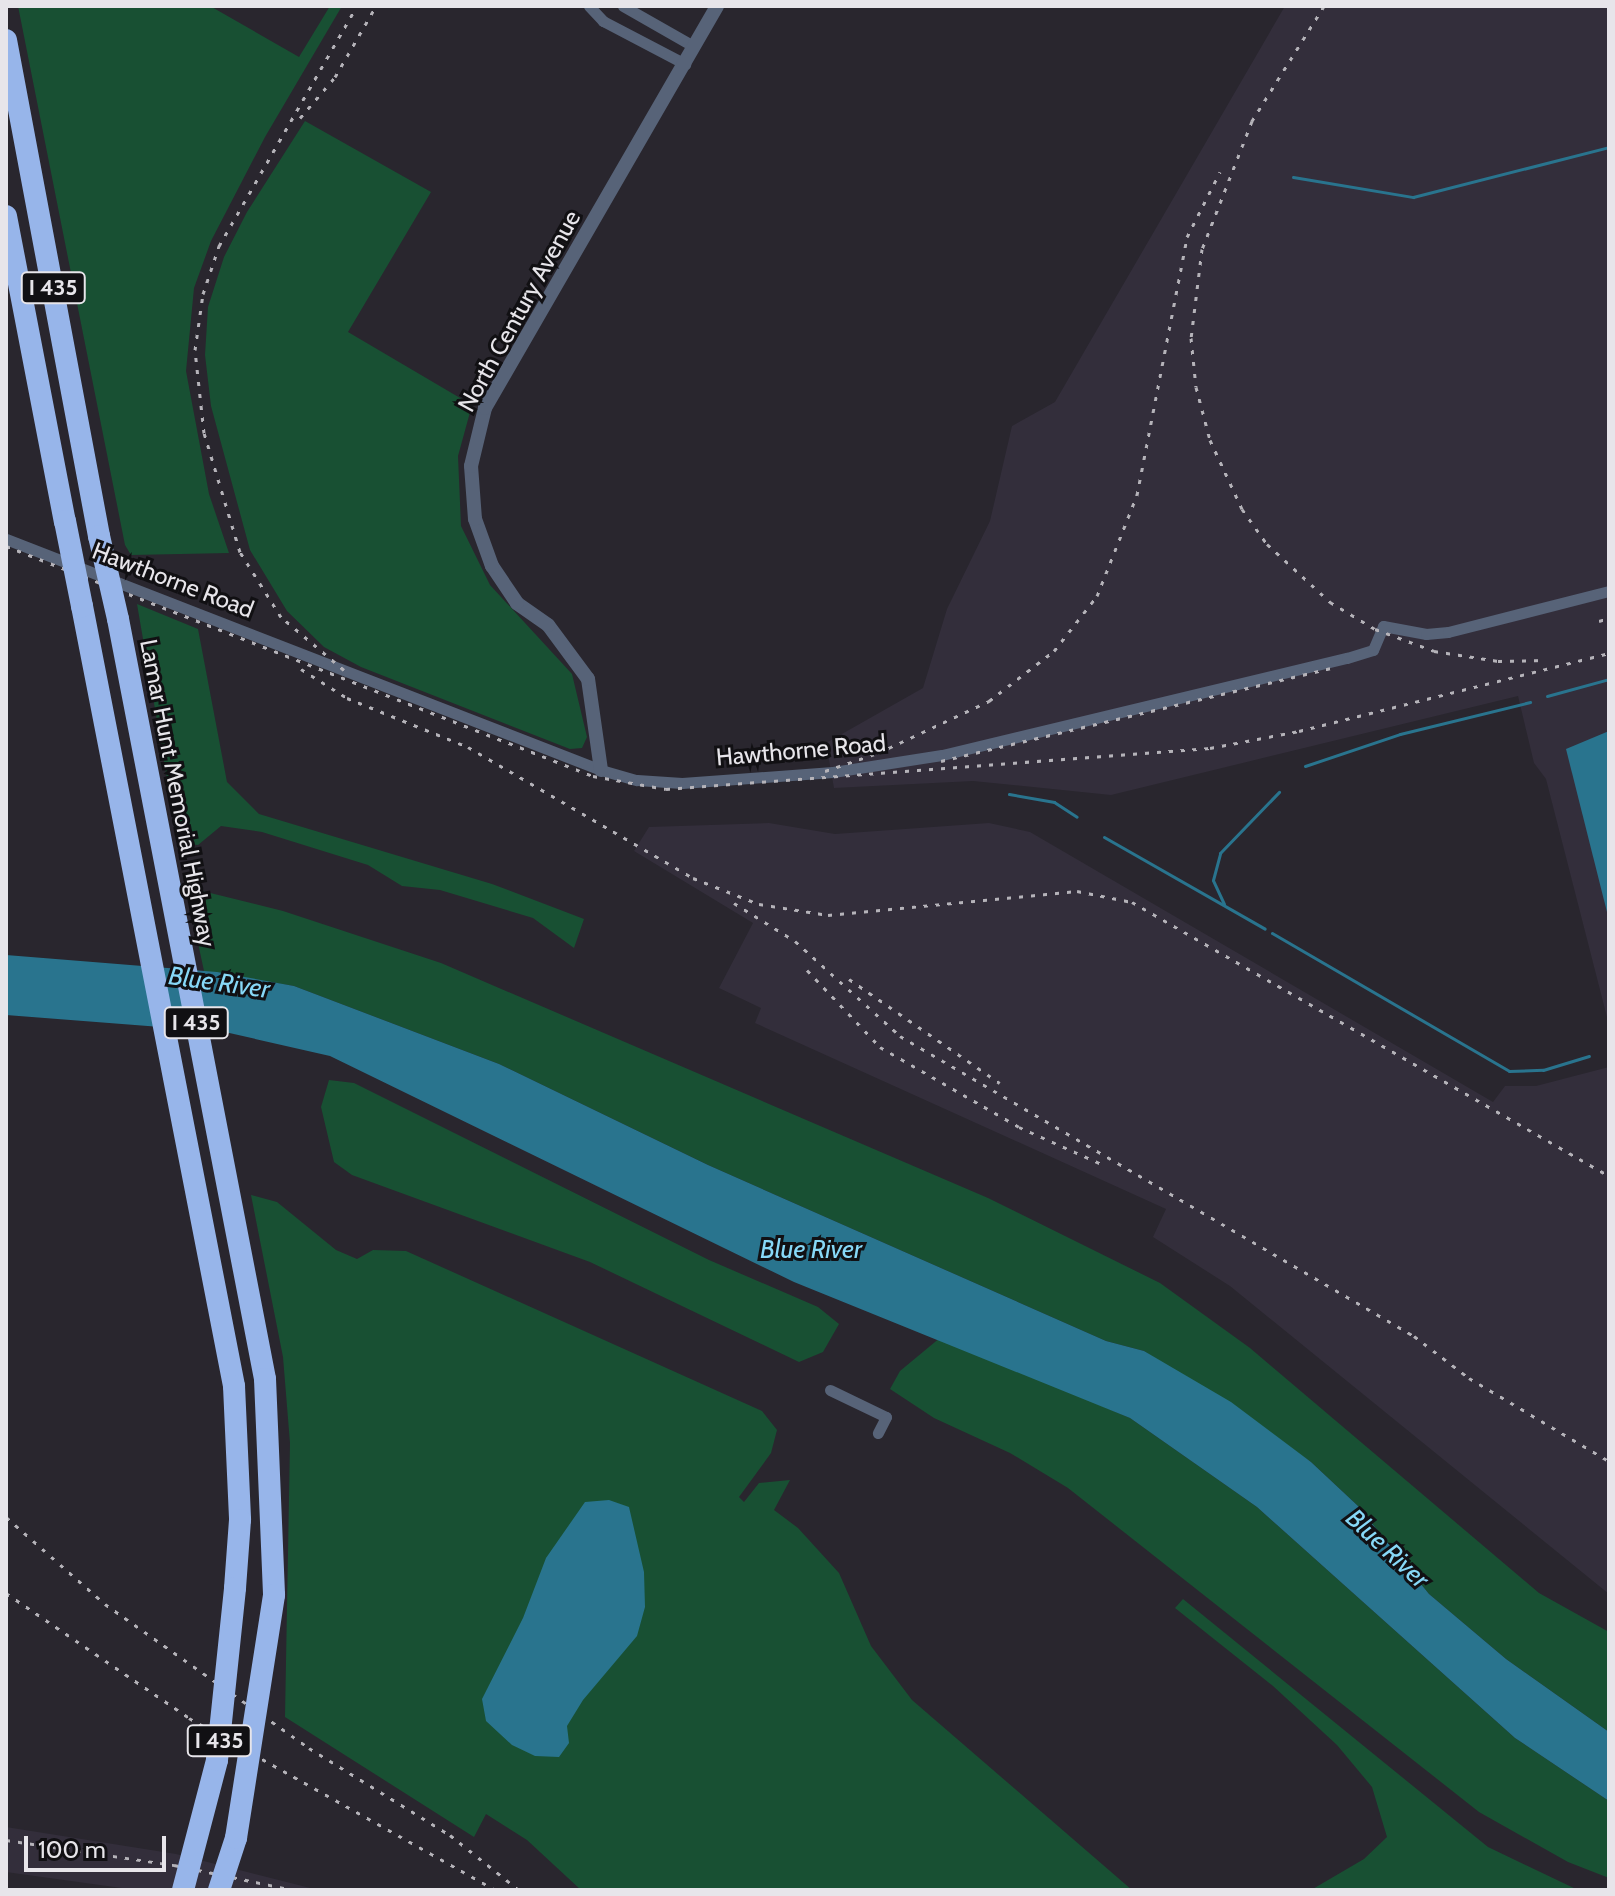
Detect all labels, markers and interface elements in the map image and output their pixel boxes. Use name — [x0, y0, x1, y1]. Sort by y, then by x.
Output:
street label: North Century Avenue — [452, 205, 586, 417]
road number: I 435 — [19, 270, 87, 306]
street label: Hawthorne Road — [88, 536, 258, 624]
street label: Lamar Hunt Memorial Highway — [134, 637, 222, 949]
street label: Hawthorne Road — [715, 728, 887, 772]
water label: Blue River — [166, 960, 272, 1006]
road number: I 435 — [162, 1005, 230, 1041]
water label: Blue River — [760, 1234, 862, 1266]
water label: Blue River — [1339, 1503, 1435, 1595]
road number: I 435 — [185, 1723, 253, 1759]
scale bar — [28, 1820, 170, 1870]
text: 100 m — [38, 1835, 106, 1864]

